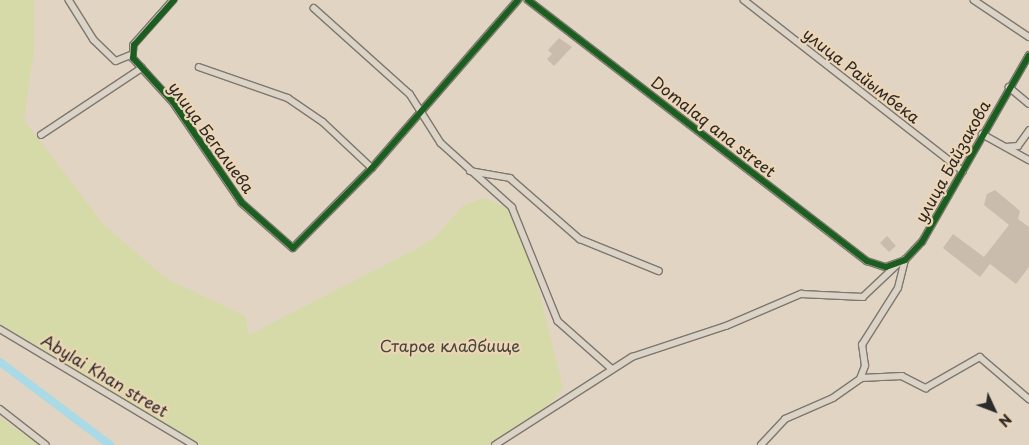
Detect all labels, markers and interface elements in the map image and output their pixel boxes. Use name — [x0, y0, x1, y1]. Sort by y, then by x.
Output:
street label: улица Райымбека — [800, 23, 924, 127]
street label: Domalaq ana street — [647, 71, 781, 181]
street label: улица Бегалиева — [165, 77, 259, 197]
street label: улица Байзакова — [910, 96, 994, 226]
street label: Abylai Khan street — [38, 330, 172, 420]
park label: Старое кладбище — [379, 335, 521, 355]
north arrow — [969, 385, 1019, 435]
text: N — [994, 409, 1017, 432]

